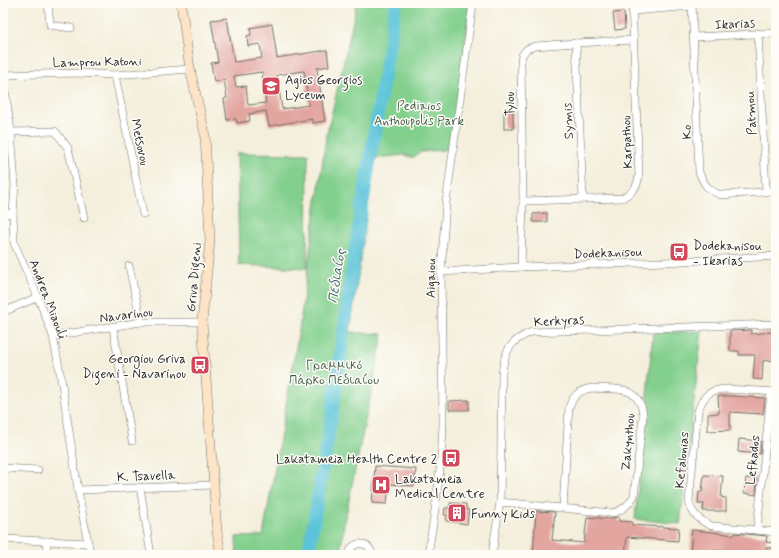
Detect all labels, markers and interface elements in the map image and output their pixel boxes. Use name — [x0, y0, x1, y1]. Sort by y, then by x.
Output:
street label: Ikarias — [714, 15, 756, 34]
street label: Lamprou Katoni — [52, 53, 142, 72]
place label: Agios Georgios Lyceum — [285, 72, 362, 104]
school or university icon: Agios Georgios Lyceum — [260, 75, 282, 97]
street label: Patmou — [742, 90, 761, 136]
street label: Tylou — [502, 91, 519, 116]
park label: Pediaios Anthoupolis Park — [374, 98, 464, 130]
street label: Symis — [559, 102, 578, 140]
street label: Karpathou — [618, 115, 637, 169]
street label: Metsovou — [126, 117, 153, 168]
street label: Ko — [679, 124, 696, 140]
place label: Dodekanisou - Ikarias — [693, 238, 762, 270]
bus stop icon: Dodekanisou - Ikarias — [668, 241, 690, 263]
street label: Griva Digeni — [183, 242, 208, 313]
street label: Dodekanisou — [573, 244, 643, 263]
water label: Πεδιαίος — [324, 247, 350, 304]
street label: Andrea Miaouli — [25, 257, 71, 342]
street label: Aigaiou — [423, 258, 440, 298]
street label: Navarinou — [98, 304, 154, 327]
street label: Kerkyras — [533, 312, 585, 331]
place label: Georgiou Griva Digeni - Navarinou — [82, 351, 186, 385]
bus stop icon: Georgiou Griva Digeni - Navarinou — [189, 354, 211, 376]
park label: Γραμμικό Πάρκο Πεδιαίου — [289, 357, 379, 389]
street label: Zakynthou — [618, 412, 640, 471]
street label: Kefalonias — [672, 431, 693, 489]
street label: Lefkados — [742, 434, 765, 486]
bus stop icon: Lakatameia Health Centre 2 — [440, 447, 462, 469]
place label: Lakatameia Health Centre 2 — [276, 451, 438, 468]
street label: K. Tsavella — [116, 467, 176, 486]
place label: Lakatameia Medical Centre — [395, 471, 485, 503]
hospital icon: Lakatameia Medical Centre — [370, 474, 392, 496]
building icon: Funny Kids — [446, 502, 468, 524]
place label: Funny Kids — [471, 506, 535, 523]

